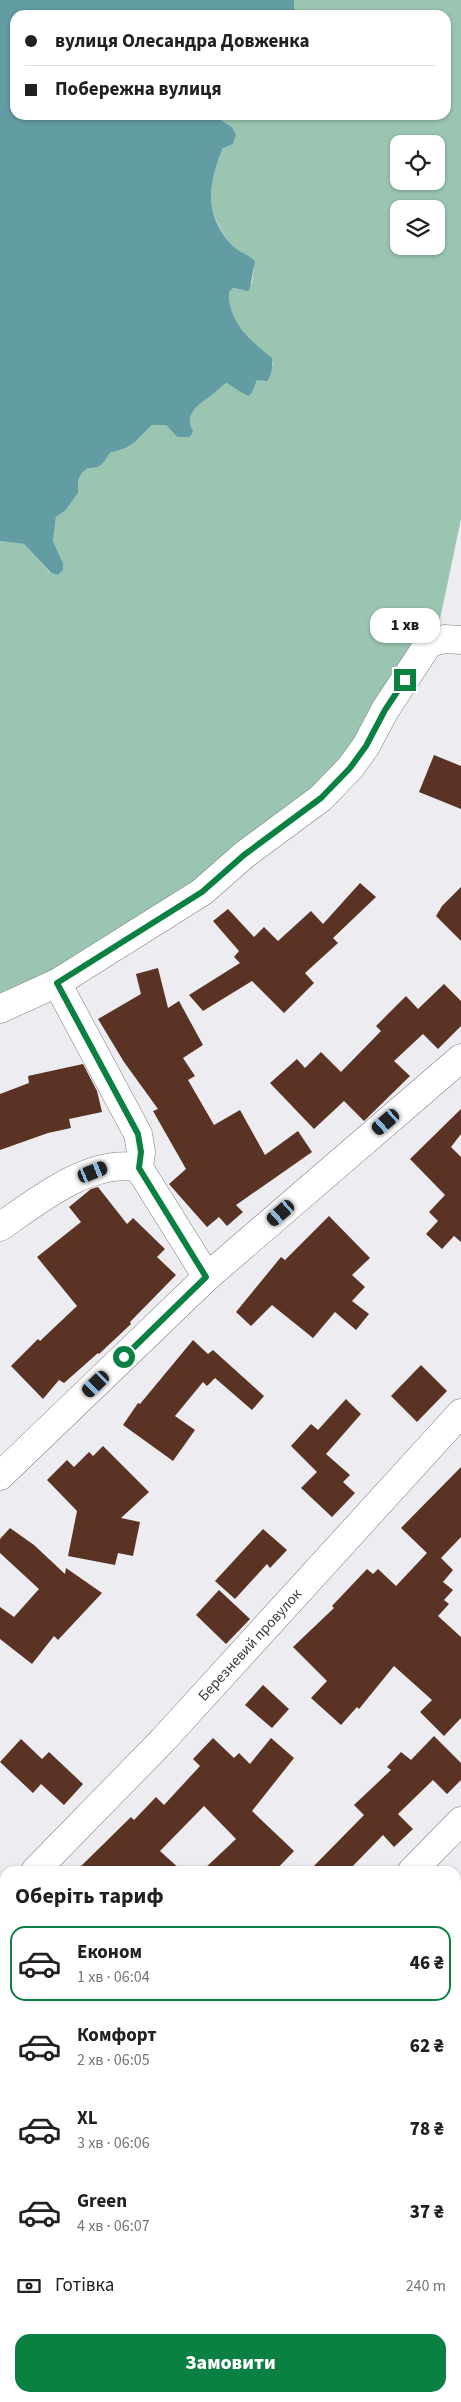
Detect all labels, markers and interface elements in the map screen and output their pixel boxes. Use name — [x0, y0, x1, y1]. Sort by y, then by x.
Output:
text: вулиця Олесандра Довженка — [55, 28, 310, 55]
text: Побережна вулиця — [55, 76, 222, 103]
map controls — [390, 135, 445, 255]
button: locate — [390, 135, 445, 190]
button: layers — [390, 200, 445, 255]
callout: 1 хв — [370, 608, 440, 642]
text: 1 хв — [391, 614, 419, 636]
route end — [394, 669, 416, 691]
car — [369, 1106, 402, 1138]
car — [76, 1159, 109, 1185]
car — [264, 1197, 297, 1229]
route start — [113, 1346, 135, 1368]
car — [79, 1368, 112, 1400]
street label: Березневий провулок — [193, 1584, 307, 1705]
text: Оберіть тариф — [15, 1880, 164, 1912]
text: Економ — [77, 1939, 142, 1966]
icon: car — [17, 1941, 62, 1986]
text: 46 ₴ — [410, 1950, 444, 1977]
text: 1 хв · 06:04 — [77, 1966, 150, 1988]
text: Комфорт — [77, 2022, 157, 2049]
icon: car — [17, 2024, 62, 2069]
text: 62 ₴ — [410, 2033, 444, 2060]
text: 2 хв · 06:05 — [77, 2049, 150, 2071]
text: XL — [77, 2105, 98, 2132]
icon: car — [17, 2107, 62, 2152]
text: 78 ₴ — [410, 2116, 444, 2143]
text: 3 хв · 06:06 — [77, 2132, 150, 2154]
text: Green — [77, 2188, 127, 2215]
icon: car — [17, 2190, 62, 2235]
text: 37 ₴ — [410, 2199, 444, 2226]
text: 4 хв · 06:07 — [77, 2215, 150, 2237]
icon: cash — [15, 2272, 43, 2300]
text: Готівка — [55, 2272, 114, 2299]
text: 240 m — [406, 2275, 446, 2297]
button: Замовити — [15, 2334, 446, 2392]

